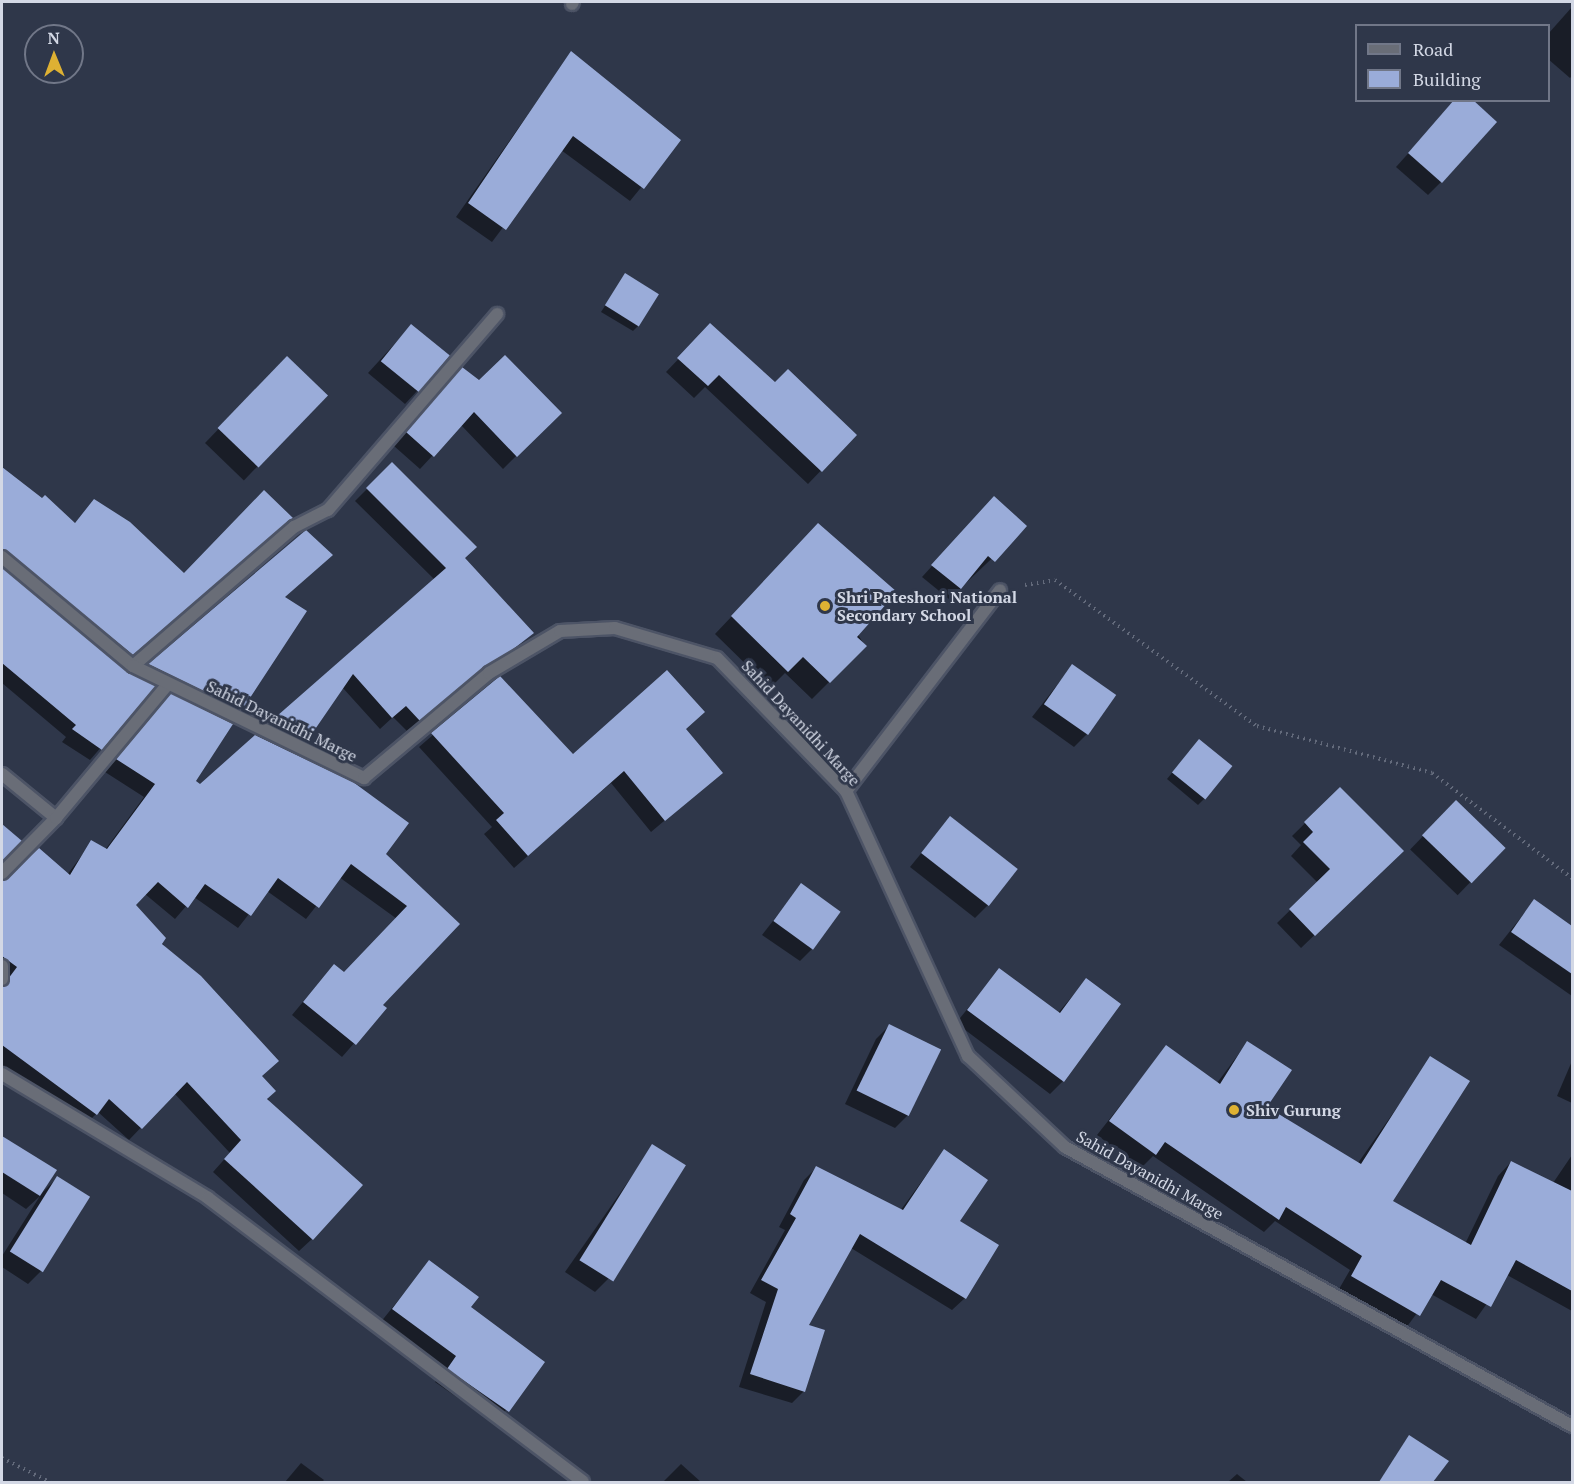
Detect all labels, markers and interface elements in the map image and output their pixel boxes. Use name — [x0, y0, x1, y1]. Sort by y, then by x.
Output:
north arrow — [24, 24, 84, 84]
legend — [1355, 24, 1550, 102]
text: N — [47, 27, 60, 49]
text: Road — [1413, 37, 1453, 61]
text: Building — [1413, 67, 1481, 91]
place label: Shri Pateshori National Secondary School — [837, 587, 1017, 625]
marker: Shri Pateshori National Secondary School — [818, 599, 832, 613]
street label: Sahid Dayanidhi Marge — [738, 656, 864, 790]
street label: Sahid Dayanidhi Marge — [204, 676, 360, 766]
place label: Shiv Gurung — [1246, 1100, 1341, 1120]
marker: Shiv Gurung — [1227, 1103, 1241, 1117]
street label: Sahid Dayanidhi Marge — [1073, 1127, 1227, 1223]

